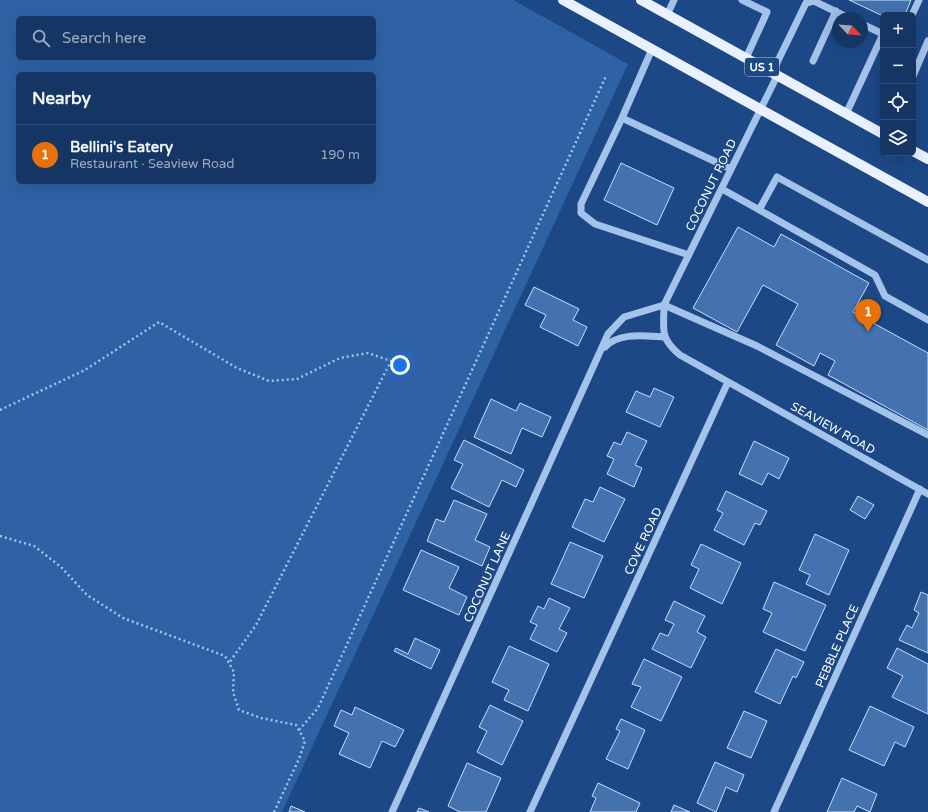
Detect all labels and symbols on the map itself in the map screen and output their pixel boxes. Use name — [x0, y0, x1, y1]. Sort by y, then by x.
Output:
north arrow — [832, 12, 868, 48]
road number: US 1 — [745, 58, 779, 76]
street label: COCONUT ROAD — [683, 137, 739, 233]
pin: 1 — [855, 299, 881, 332]
your location — [390, 355, 410, 375]
street label: SEAVIEW ROAD — [788, 399, 878, 457]
street label: COVE ROAD — [621, 505, 665, 577]
street label: COCONUT LANE — [461, 529, 513, 625]
street label: PEBBLE PLACE — [812, 602, 862, 690]

